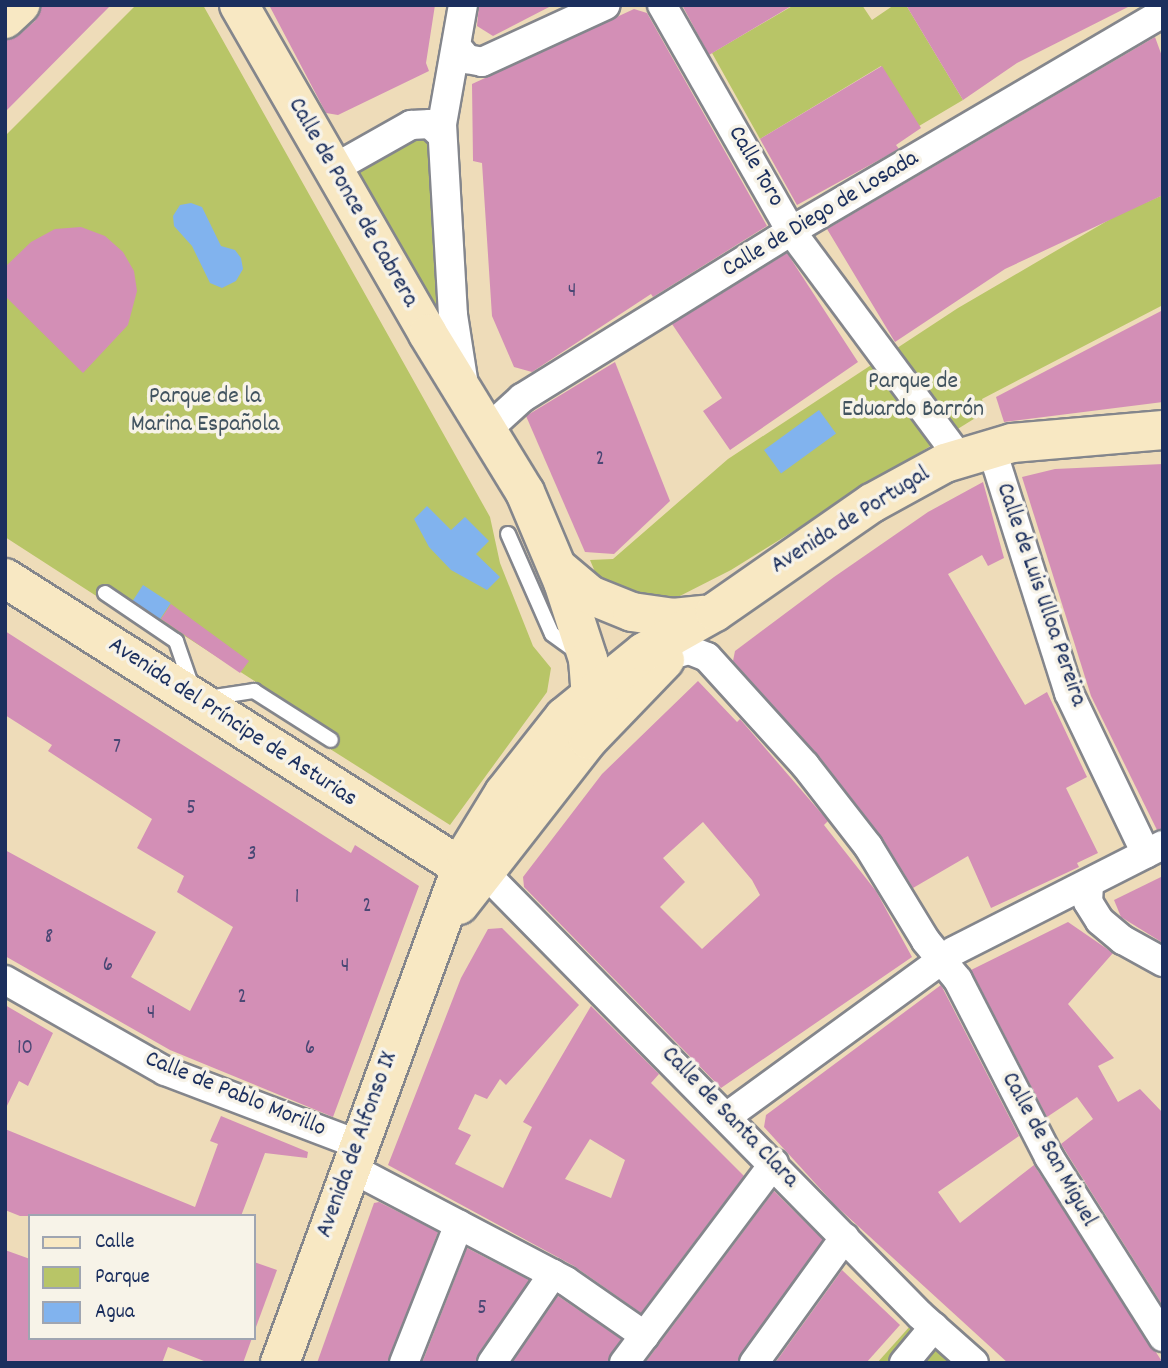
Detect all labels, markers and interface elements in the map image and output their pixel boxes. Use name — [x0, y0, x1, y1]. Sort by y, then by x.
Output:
street label: Calle de Ponce de Cabrera — [280, 93, 424, 313]
street label: Calle Toro — [720, 122, 790, 212]
street label: Calle de Diego de Losada — [718, 145, 924, 285]
house number: 4 — [568, 279, 576, 305]
park label: Parque de Eduardo Barrón — [842, 369, 984, 425]
park label: Parque de la Marina Española — [131, 384, 279, 440]
house number: 2 — [595, 447, 605, 473]
street label: Avenida de Portugal — [766, 461, 936, 581]
street label: Calle de Luis Ulloa Pereira — [988, 480, 1092, 710]
street label: Avenida del Príncipe de Asturias — [102, 632, 362, 814]
house number: 7 — [113, 735, 121, 761]
house number: 5 — [186, 796, 196, 822]
house number: 3 — [247, 842, 257, 868]
house number: 1 — [295, 885, 299, 911]
house number: 2 — [362, 894, 372, 920]
house number: 8 — [45, 925, 53, 951]
house number: 6 — [103, 953, 113, 979]
house number: 4 — [341, 954, 349, 980]
house number: 2 — [237, 985, 247, 1011]
house number: 4 — [147, 1001, 155, 1027]
house number: 10 — [17, 1036, 33, 1062]
house number: 6 — [305, 1036, 315, 1062]
street label: Calle de Santa Clara — [654, 1041, 804, 1195]
street label: Calle de Pablo Morillo — [140, 1046, 330, 1144]
street label: Avenida de Alfonso IX — [311, 1048, 405, 1242]
street label: Calle de San Miguel — [994, 1068, 1102, 1232]
legend — [28, 1214, 256, 1340]
text: Calle — [95, 1228, 134, 1258]
text: Parque — [95, 1263, 150, 1293]
house number: 5 — [477, 1296, 487, 1322]
text: Agua — [95, 1298, 135, 1328]

